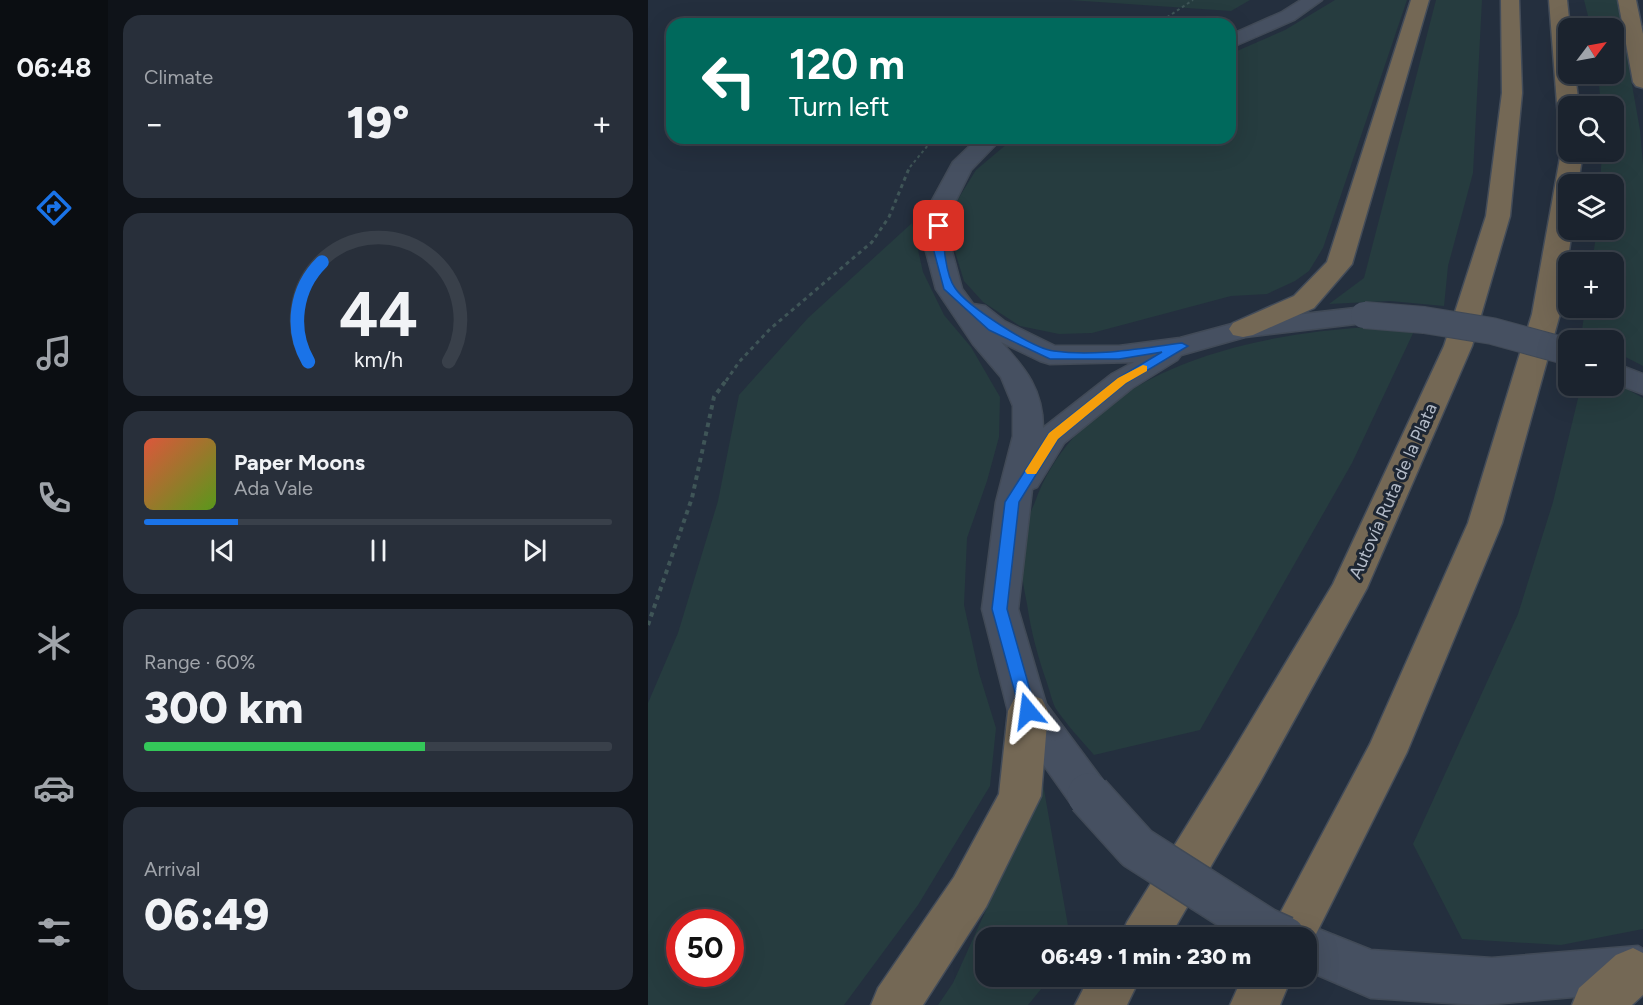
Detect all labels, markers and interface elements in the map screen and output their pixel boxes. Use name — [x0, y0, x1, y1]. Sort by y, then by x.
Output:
north arrow — [1558, 18, 1624, 84]
map controls — [1558, 18, 1624, 396]
text: 120 m — [789, 39, 905, 90]
icon: left — [690, 42, 768, 120]
text: 06:48 — [17, 51, 91, 84]
text: Climate — [144, 65, 213, 89]
text: Turn left — [789, 90, 889, 123]
text: 19° — [347, 95, 409, 149]
button: search — [1558, 96, 1624, 162]
text: − — [144, 104, 165, 143]
text: + — [591, 104, 612, 143]
button: layers — [1558, 174, 1624, 240]
icon: directions — [33, 187, 75, 229]
pin — [913, 200, 964, 251]
icon: arrive — [922, 209, 955, 242]
button: + — [1558, 252, 1624, 318]
text: 44 — [338, 277, 417, 352]
button: − — [1558, 330, 1624, 396]
icon: music — [33, 332, 75, 374]
text: km/h — [354, 347, 402, 372]
street label: Autovía Ruta de la Plata — [1344, 400, 1442, 582]
text: Paper Moons — [234, 449, 365, 476]
text: Ada Vale — [234, 476, 313, 500]
icon: phone — [33, 477, 75, 519]
icon: previous — [206, 534, 239, 567]
icon: pause — [362, 534, 395, 567]
icon: next — [518, 534, 551, 567]
icon: climate — [33, 622, 75, 664]
text: Range · 60% — [144, 650, 255, 674]
position arrow — [996, 679, 1060, 743]
text: 300 km — [144, 680, 303, 734]
icon: car — [33, 767, 75, 809]
text: Arrival — [144, 857, 200, 881]
text: 06:49 — [144, 887, 269, 941]
speed limit sign: 50 — [666, 909, 744, 987]
icon: filters — [33, 911, 75, 953]
text: 06:49 · 1 min · 230 m — [1041, 943, 1251, 970]

